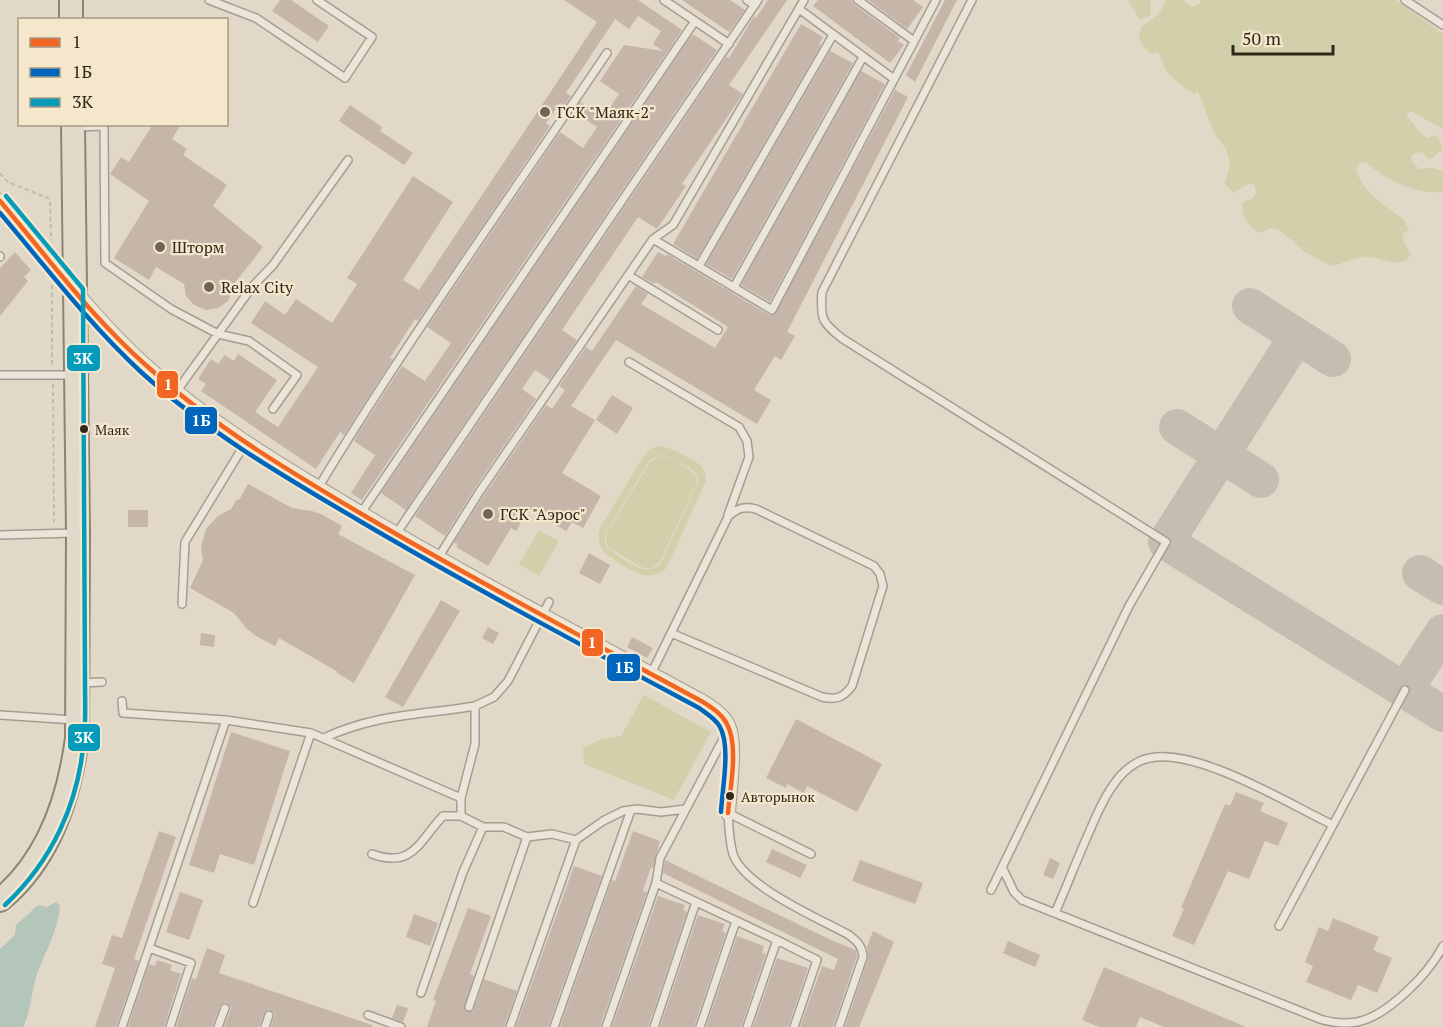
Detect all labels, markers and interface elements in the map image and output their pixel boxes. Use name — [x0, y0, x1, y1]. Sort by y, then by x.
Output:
legend — [18, 18, 228, 126]
scale bar — [1233, 18, 1334, 56]
text: 50 m — [1242, 26, 1282, 50]
text: 1 — [72, 29, 82, 53]
text: 1Б — [72, 59, 92, 83]
text: 3К — [72, 89, 94, 113]
place label: ГСК "Маяк-2" — [557, 101, 655, 123]
marker: ГСК "Маяк-2" — [538, 105, 552, 119]
place label: Шторм — [172, 236, 225, 258]
marker: Шторм — [153, 240, 167, 254]
place label: Relax City — [221, 276, 294, 298]
marker: Relax City — [202, 280, 216, 294]
line badge: 3К — [66, 344, 101, 372]
text: 3К — [73, 347, 94, 369]
line badge: 1 — [156, 370, 179, 399]
text: 1 — [163, 373, 173, 395]
line badge: 1Б — [184, 406, 218, 435]
text: 1Б — [191, 409, 211, 431]
place label: Маяк — [95, 420, 130, 439]
marker: Маяк — [78, 423, 90, 435]
place label: ГСК "Аэрос" — [500, 503, 586, 525]
marker: ГСК "Аэрос" — [481, 507, 495, 521]
line badge: 1 — [581, 628, 604, 657]
text: 1 — [587, 631, 597, 653]
line badge: 1Б — [606, 653, 641, 682]
text: 1Б — [614, 656, 634, 678]
line badge: 3К — [67, 723, 101, 752]
text: 3К — [74, 726, 95, 748]
place label: Авторынок — [741, 787, 815, 806]
marker: Авторынок — [724, 790, 736, 802]

